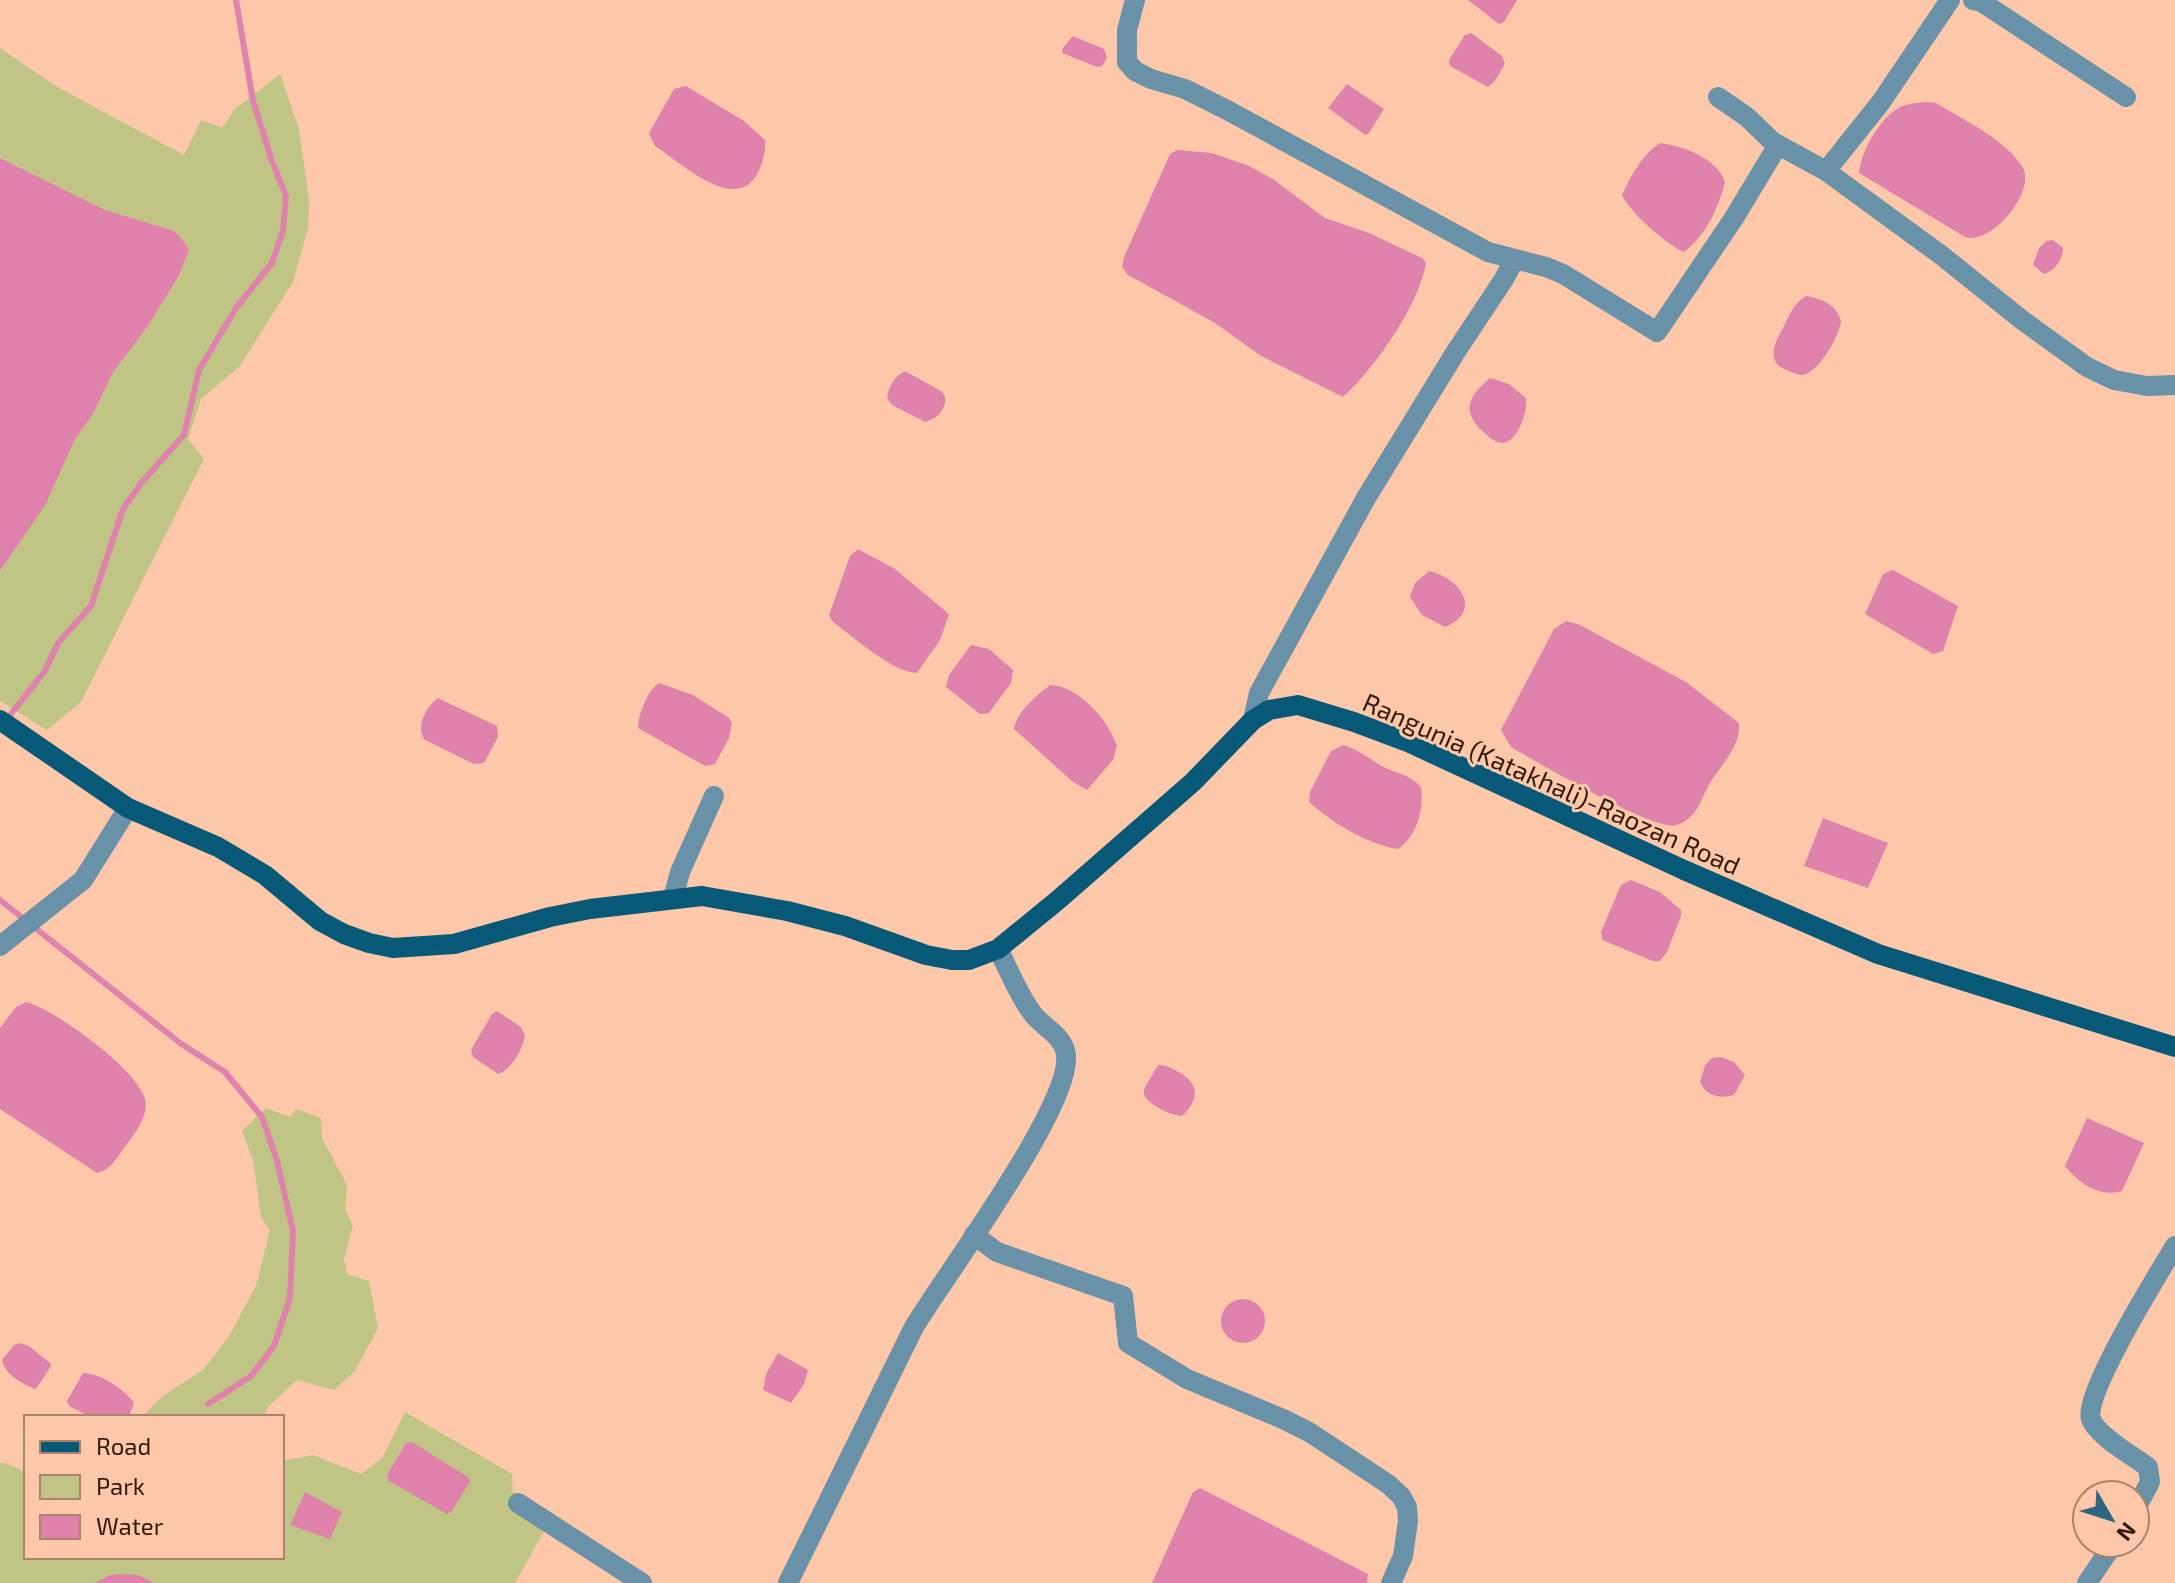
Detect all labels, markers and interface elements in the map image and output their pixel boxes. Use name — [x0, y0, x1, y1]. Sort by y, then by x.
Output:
street label: Rangunia (Katakhali)-Raozan Road — [1359, 686, 1745, 880]
legend — [24, 1415, 284, 1559]
text: Road — [96, 1431, 151, 1460]
text: Park — [96, 1471, 145, 1500]
north arrow — [2071, 1479, 2151, 1559]
text: Water — [96, 1511, 164, 1540]
text: N — [2112, 1518, 2142, 1547]

